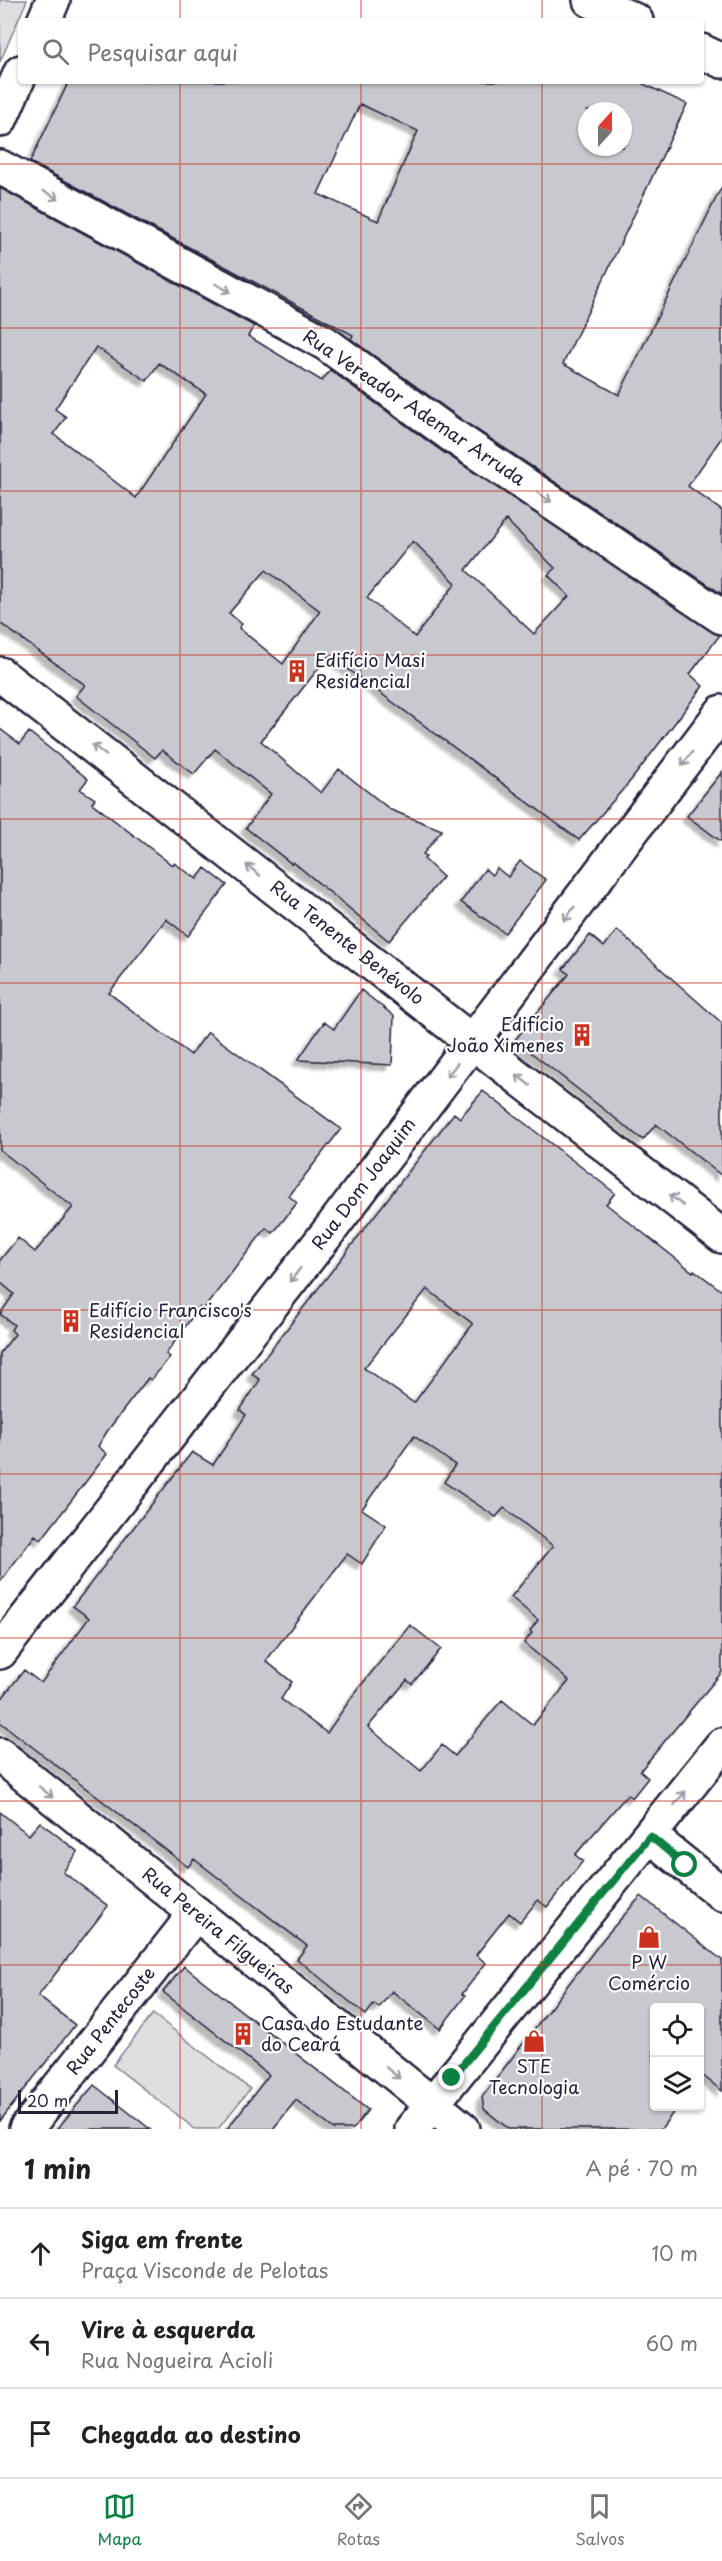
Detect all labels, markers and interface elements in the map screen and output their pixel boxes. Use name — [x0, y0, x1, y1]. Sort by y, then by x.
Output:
search box — [18, 18, 704, 84]
icon: search — [39, 35, 72, 68]
text: Pesquisar aqui — [87, 35, 238, 68]
north arrow — [578, 102, 632, 156]
one-way arrow — [42, 190, 60, 201]
one-way arrow — [214, 282, 231, 294]
street label: Rua Vereador Ademar Arruda — [298, 322, 532, 492]
one-way arrow — [535, 491, 552, 503]
place label: Edifício Masi Residencial — [315, 646, 425, 694]
building icon: Edifício Masi Residencial — [284, 658, 310, 684]
one-way arrow — [91, 744, 107, 757]
one-way arrow — [680, 750, 693, 766]
one-way arrow — [245, 863, 261, 876]
street label: Rua Tenente Benévolo — [265, 873, 431, 1011]
one-way arrow — [563, 906, 576, 922]
place label: Edifício João Ximenes — [447, 1010, 564, 1058]
building icon: Edifício João Ximenes — [569, 1022, 595, 1048]
one-way arrow — [445, 1062, 458, 1078]
one-way arrow — [515, 1073, 531, 1086]
street label: Rua Dom Joaquim — [304, 1111, 421, 1255]
one-way arrow — [668, 1194, 684, 1207]
one-way arrow — [288, 1266, 301, 1282]
place label: Edifício Francisco's Residencial — [89, 1296, 252, 1344]
building icon: Edifício Francisco's Residencial — [58, 1308, 84, 1334]
one-way arrow — [37, 1786, 53, 1799]
one-way arrow — [673, 1791, 687, 1806]
route start — [671, 1851, 697, 1877]
street label: Rua Pereira Filgueiras — [137, 1860, 301, 2000]
shop icon: P W Comércio — [636, 1924, 662, 1950]
place label: P W Comércio — [608, 1948, 690, 1996]
street label: Rua Pentecoste — [59, 1960, 161, 2080]
map controls — [650, 2003, 704, 2111]
button: locate — [650, 2003, 704, 2057]
place label: Casa do Estudante do Ceará — [261, 2009, 423, 2057]
building icon: Casa do Estudante do Ceará — [230, 2021, 256, 2047]
shop icon: STE Tecnologia — [521, 2028, 547, 2054]
place label: STE Tecnologia — [489, 2052, 579, 2100]
button: layers — [650, 2057, 704, 2111]
route end — [438, 2064, 464, 2090]
one-way arrow — [385, 2066, 401, 2079]
scale bar — [18, 2087, 118, 2114]
text: 20 m — [27, 2088, 68, 2112]
text: 1 min — [24, 2149, 91, 2188]
text: A pé · 70 m — [585, 2153, 698, 2183]
text: Siga em frente — [81, 2222, 243, 2255]
icon: ahead — [24, 2237, 57, 2270]
text: 10 m — [651, 2238, 698, 2268]
text: Praça Visconde de Pelotas — [81, 2255, 328, 2285]
text: Vire à esquerda — [81, 2312, 255, 2345]
icon: left — [24, 2327, 57, 2360]
text: 60 m — [646, 2328, 698, 2358]
text: Rua Nogueira Acioli — [81, 2345, 273, 2375]
icon: arrive — [24, 2417, 57, 2450]
text: Chegada ao destino — [81, 2417, 301, 2450]
tab: Mapa — [98, 2490, 142, 2550]
tab: Rotas — [337, 2490, 380, 2550]
tab: Salvos — [575, 2490, 624, 2550]

